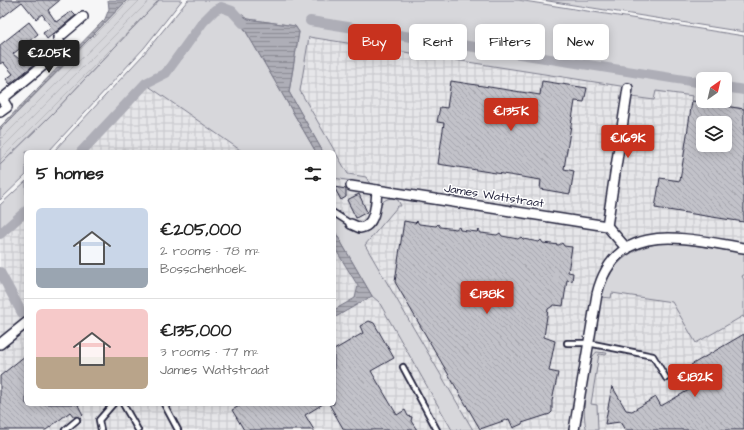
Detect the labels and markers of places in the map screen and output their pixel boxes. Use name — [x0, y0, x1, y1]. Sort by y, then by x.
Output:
pin: €205K — [21, 40, 77, 74]
pin: €135K — [483, 98, 539, 132]
pin: €169K — [600, 125, 656, 159]
pin: €138K — [459, 281, 515, 315]
pin: €182K — [667, 364, 723, 398]

